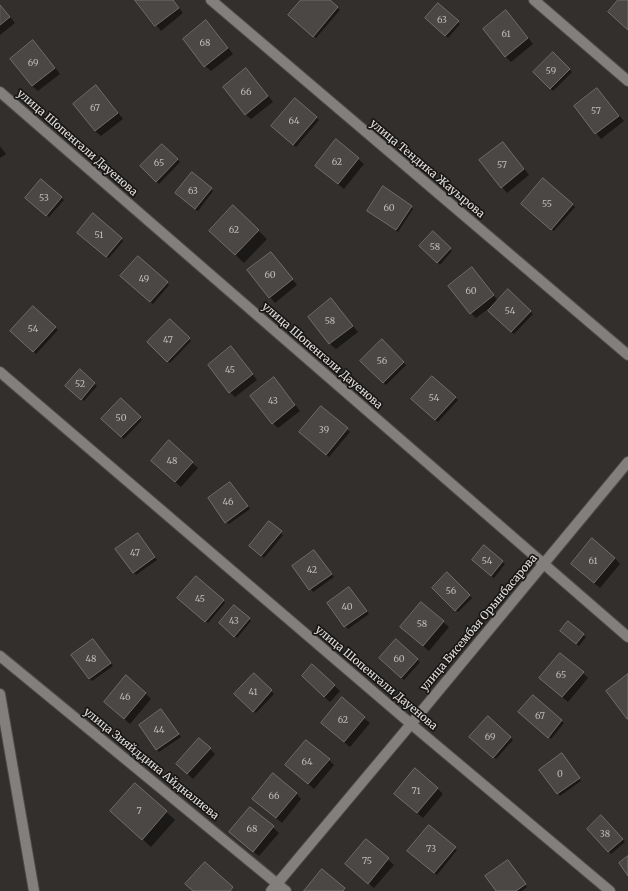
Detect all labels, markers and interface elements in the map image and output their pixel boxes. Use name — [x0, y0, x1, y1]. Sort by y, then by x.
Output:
house number: 63 — [437, 15, 447, 25]
house number: 61 — [502, 29, 510, 39]
house number: 68 — [200, 38, 210, 48]
house number: 69 — [28, 58, 38, 68]
house number: 59 — [546, 66, 556, 76]
street label: улица Шопенгали Дауенова — [14, 87, 140, 199]
house number: 66 — [241, 87, 251, 97]
house number: 67 — [90, 103, 100, 113]
house number: 57 — [591, 106, 601, 116]
house number: 64 — [289, 116, 299, 126]
street label: улица Тендика Жауырова — [367, 117, 487, 221]
house number: 62 — [332, 157, 342, 167]
house number: 65 — [154, 158, 164, 168]
house number: 57 — [497, 160, 507, 170]
house number: 63 — [188, 186, 198, 196]
house number: 53 — [39, 193, 49, 203]
house number: 55 — [542, 199, 552, 209]
house number: 60 — [383, 203, 395, 213]
house number: 62 — [229, 225, 239, 235]
house number: 51 — [95, 230, 103, 240]
house number: 58 — [430, 242, 440, 252]
house number: 60 — [264, 270, 276, 280]
house number: 49 — [139, 274, 149, 284]
house number: 60 — [465, 286, 477, 296]
street label: улица Шопенгали Дауенова — [259, 300, 385, 412]
house number: 54 — [505, 306, 515, 316]
house number: 58 — [325, 316, 335, 326]
house number: 54 — [28, 324, 38, 334]
house number: 47 — [163, 335, 173, 345]
house number: 56 — [377, 356, 387, 366]
house number: 45 — [225, 365, 235, 375]
house number: 52 — [75, 379, 85, 389]
house number: 54 — [429, 393, 439, 403]
house number: 43 — [268, 396, 278, 406]
house number: 50 — [116, 413, 126, 423]
house number: 39 — [319, 425, 329, 435]
house number: 48 — [167, 456, 177, 466]
house number: 46 — [223, 497, 233, 507]
house number: 47 — [130, 548, 140, 558]
street label: улица Бисембая Орынбасарова — [418, 552, 540, 694]
house number: 54 — [482, 556, 492, 566]
house number: 61 — [589, 556, 597, 566]
house number: 42 — [307, 565, 317, 575]
house number: 56 — [446, 586, 456, 596]
house number: 45 — [195, 594, 205, 604]
house number: 40 — [341, 602, 353, 612]
house number: 43 — [229, 616, 239, 626]
house number: 58 — [417, 619, 427, 629]
street label: улица Шопенгали Дауенова — [312, 623, 440, 733]
house number: 48 — [86, 654, 96, 664]
house number: 60 — [393, 654, 405, 664]
house number: 65 — [556, 670, 566, 680]
house number: 41 — [249, 687, 257, 697]
house number: 46 — [120, 692, 130, 702]
street label: улица Зияйддина Айдналиева — [81, 705, 221, 823]
house number: 67 — [535, 711, 545, 721]
house number: 62 — [338, 715, 348, 725]
house number: 44 — [153, 725, 165, 735]
house number: 69 — [485, 732, 495, 742]
house number: 64 — [302, 757, 312, 767]
house number: 0 — [557, 769, 563, 779]
house number: 71 — [411, 786, 421, 796]
house number: 66 — [269, 791, 279, 801]
house number: 7 — [136, 806, 142, 816]
house number: 68 — [247, 824, 257, 834]
house number: 38 — [600, 829, 610, 839]
house number: 73 — [426, 844, 436, 854]
house number: 75 — [362, 856, 372, 866]

